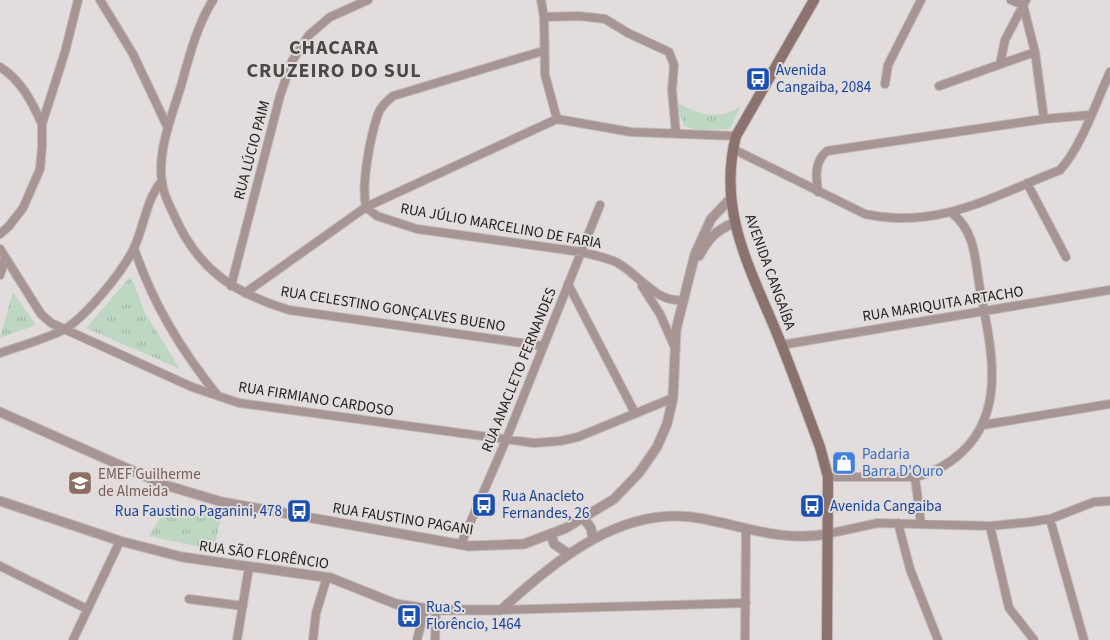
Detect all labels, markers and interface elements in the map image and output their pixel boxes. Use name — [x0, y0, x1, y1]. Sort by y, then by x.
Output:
district label: CHACARA CRUZEIRO DO SUL — [246, 34, 422, 85]
place label: Avenida Cangaiba, 2084 — [776, 60, 872, 98]
bus stop icon: Avenida Cangaiba, 2084 — [745, 66, 771, 92]
street label: RUA LÚCIO PAIM — [229, 98, 275, 202]
street label: RUA JÚLIO MARCELINO DE FARIA — [399, 198, 604, 254]
street label: AVENIDA CANGAÍBA — [739, 211, 801, 334]
street label: RUA CELESTINO GONÇALVES BUENO — [279, 281, 507, 337]
street label: RUA MARIQUITA ARTACHO — [861, 281, 1025, 327]
street label: RUA ANACLETO FERNANDES — [476, 285, 562, 455]
street label: RUA FIRMIANO CARDOSO — [237, 376, 395, 422]
place label: Padaria Barra D'Ouro — [862, 444, 943, 482]
shop icon: Padaria Barra D'Ouro — [831, 450, 857, 476]
place label: EMEF Guilherme de Almeida — [98, 464, 201, 502]
school or university icon: EMEF Guilherme de Almeida — [67, 470, 93, 496]
place label: Rua Anacleto Fernandes, 26 — [502, 486, 590, 524]
bus stop icon: Rua Anacleto Fernandes, 26 — [471, 492, 497, 518]
bus stop icon: Avenida Cangaiba — [799, 493, 825, 519]
place label: Avenida Cangaiba — [830, 496, 942, 517]
street label: RUA FAUSTINO PAGANI — [331, 497, 475, 541]
bus stop icon: Rua Faustino Paganini, 478 — [286, 498, 312, 524]
place label: Rua Faustino Paganini, 478 — [115, 501, 282, 522]
street label: RUA SÃO FLORÊNCIO — [198, 535, 330, 575]
place label: Rua S. Florêncio, 1464 — [426, 597, 522, 635]
bus stop icon: Rua S. Florêncio, 1464 — [396, 603, 422, 629]

